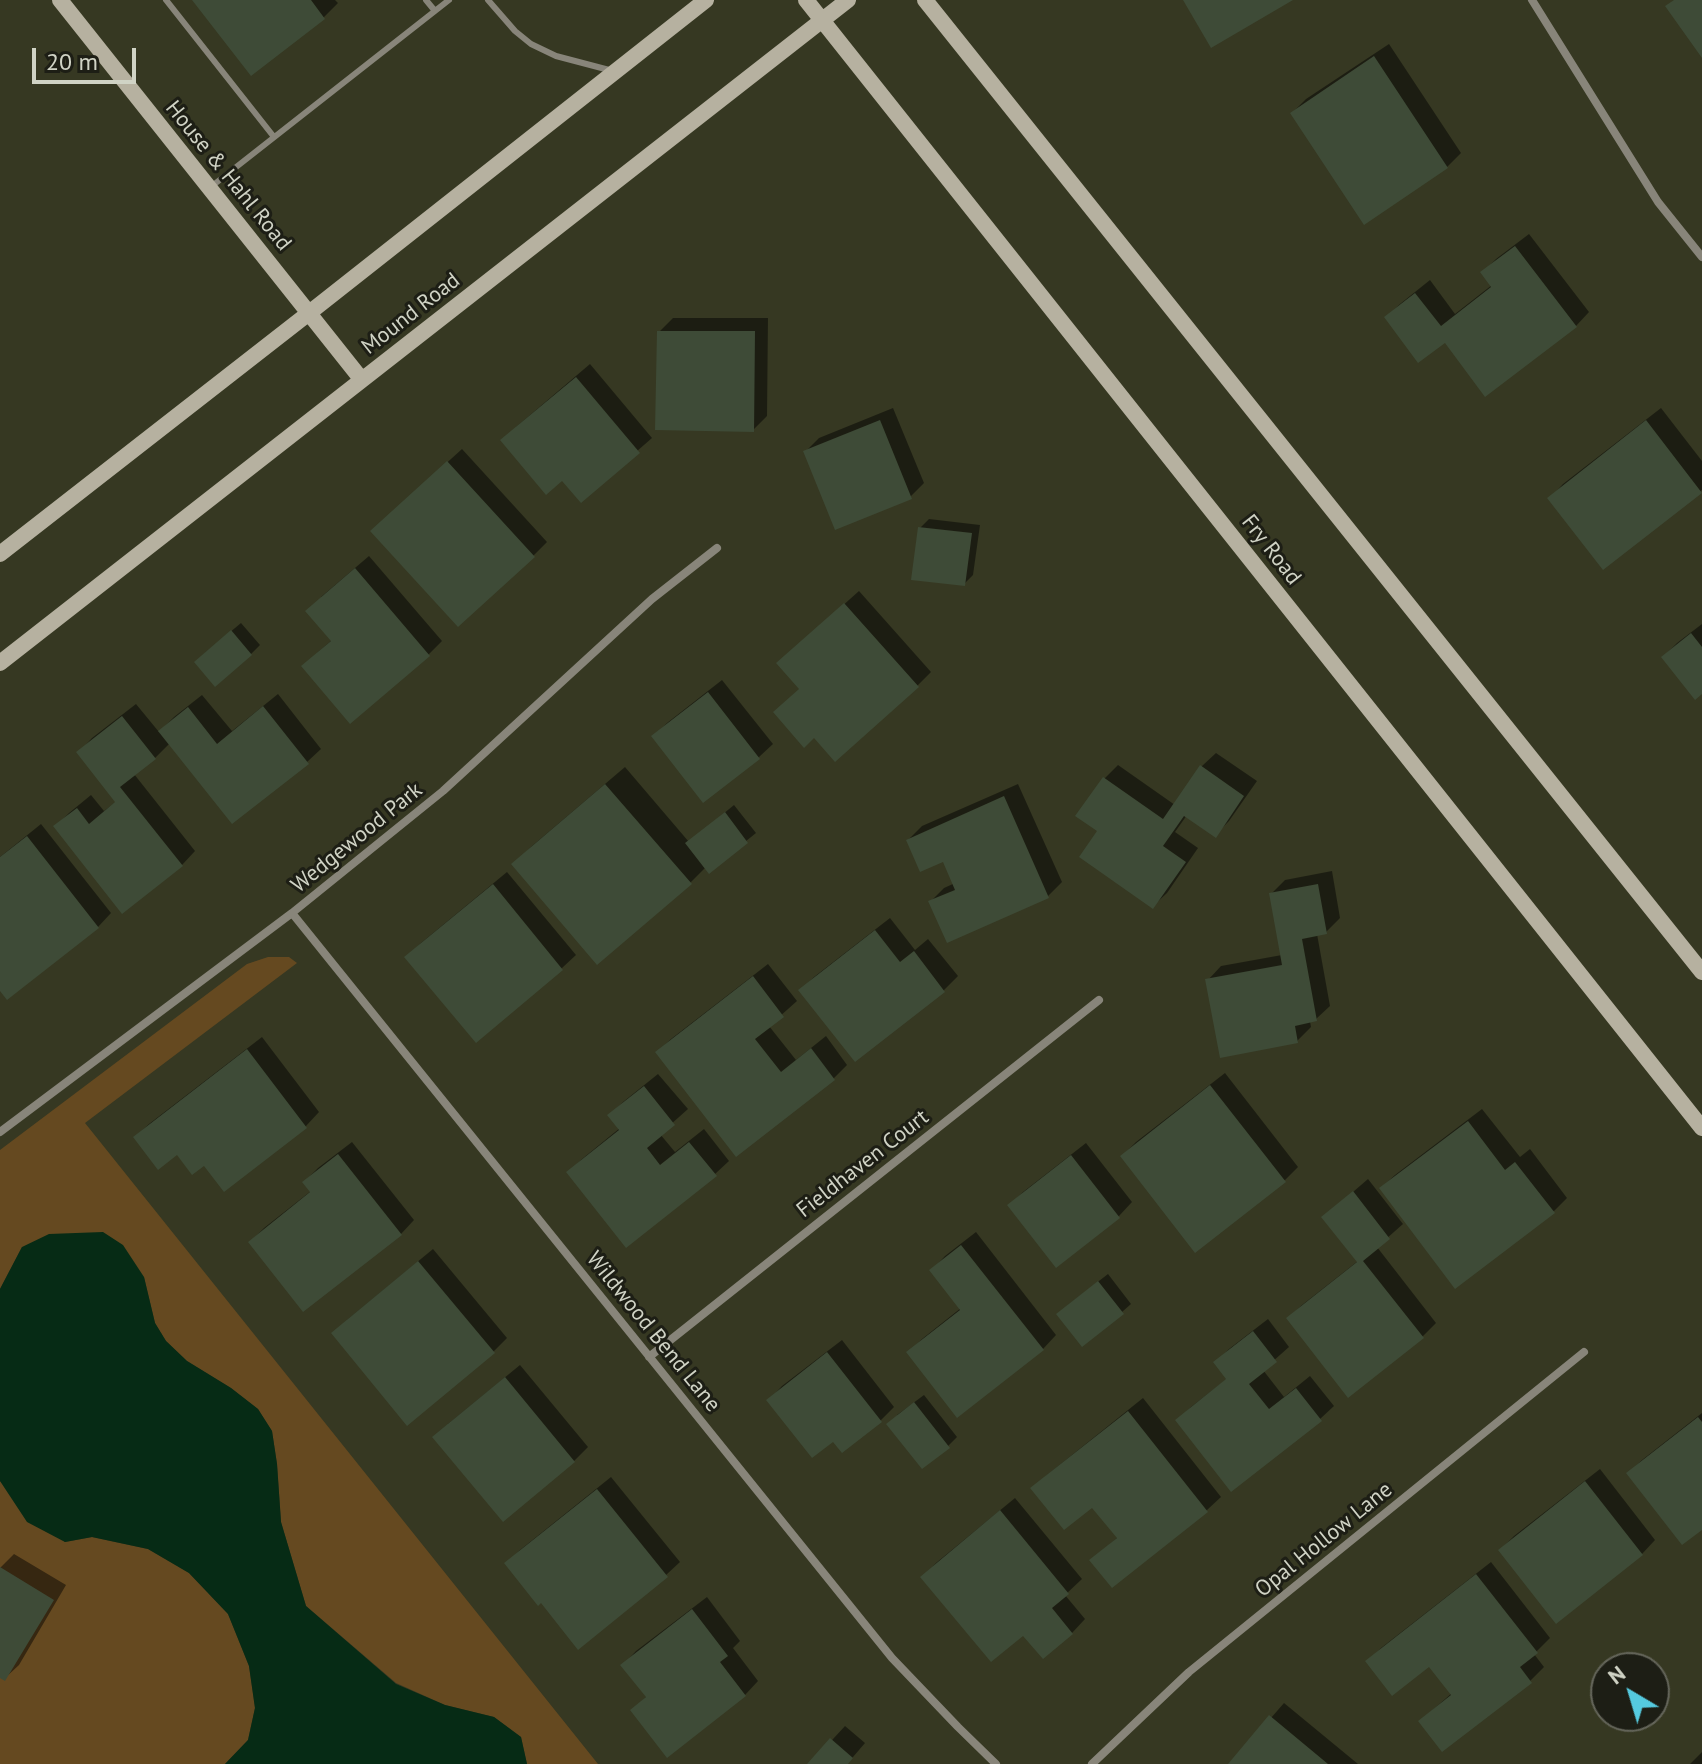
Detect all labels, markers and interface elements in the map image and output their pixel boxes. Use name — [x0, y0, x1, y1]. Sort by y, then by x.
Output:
scale bar — [36, 32, 140, 82]
text: 20 m — [46, 46, 98, 77]
street label: House & Hahl Road — [159, 96, 297, 256]
street label: Mound Road — [357, 267, 465, 361]
street label: Fry Road — [1235, 510, 1307, 590]
street label: Wedgewood Park — [286, 777, 428, 899]
street label: Fieldhaven Court — [792, 1104, 934, 1224]
street label: Wildwood Bend Lane — [580, 1247, 726, 1417]
street label: Opal Hollow Lane — [1250, 1477, 1398, 1603]
north arrow — [1590, 1652, 1670, 1732]
text: N — [1602, 1659, 1631, 1690]

